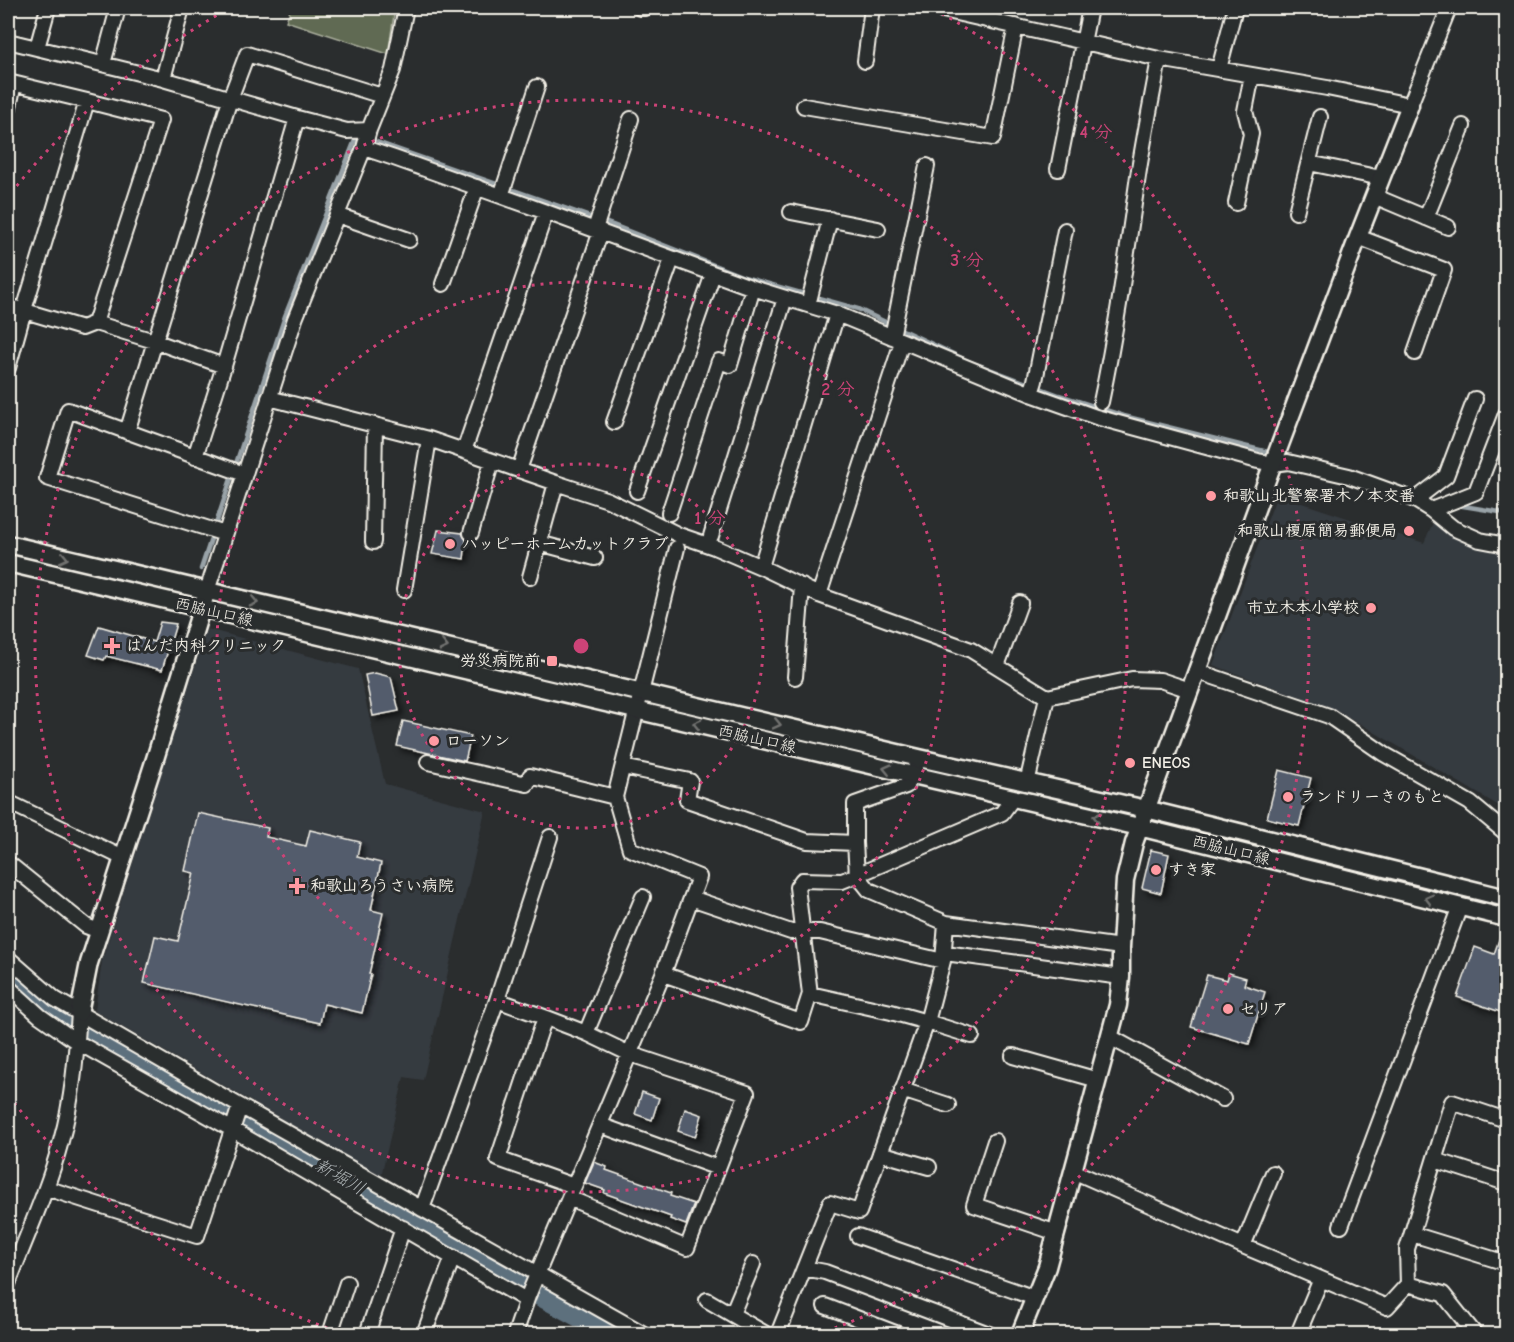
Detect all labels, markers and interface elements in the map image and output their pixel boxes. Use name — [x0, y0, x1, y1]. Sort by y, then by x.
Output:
text: 4 分 — [1080, 122, 1112, 143]
text: 3 分 — [950, 250, 984, 271]
text: 2 分 — [821, 379, 855, 400]
place label: 和歌山北警察署木ノ本交番 — [1223, 487, 1415, 505]
marker: 和歌山北警察署木ノ本交番 — [1204, 489, 1218, 503]
text: 1 分 — [694, 508, 726, 529]
place label: 和歌山榎原簡易郵便局 — [1237, 522, 1397, 540]
marker: 和歌山榎原簡易郵便局 — [1402, 524, 1416, 538]
place label: ハッピーホームカットクラブ — [462, 535, 669, 553]
marker: ハッピーホームカットクラブ — [443, 537, 457, 551]
one-way arrow — [59, 550, 69, 563]
street label: 西脇山口線 — [173, 594, 255, 630]
one-way arrow — [249, 595, 259, 608]
place label: 市立木本小学校 — [1247, 599, 1359, 617]
marker: 市立木本小学校 — [1364, 601, 1378, 615]
centre of rings — [571, 636, 591, 656]
marker: はんだ内科クリニック — [103, 637, 121, 655]
place label: はんだ内科クリニック — [126, 637, 286, 655]
one-way arrow — [439, 639, 449, 652]
place label: 労災病院前 — [460, 652, 540, 670]
marker: 労災病院前 — [545, 654, 559, 668]
one-way arrow — [772, 717, 782, 730]
one-way arrow — [692, 719, 702, 732]
street label: 西脇山口線 — [716, 721, 798, 757]
place label: ローソン — [446, 732, 510, 750]
marker: ローソン — [427, 734, 441, 748]
place label: ENEOS — [1142, 754, 1191, 772]
marker: ENEOS — [1123, 756, 1137, 770]
one-way arrow — [882, 764, 892, 777]
place label: ランドリーきのもと — [1300, 788, 1444, 806]
marker: ランドリーきのもと — [1281, 790, 1295, 804]
one-way arrow — [1092, 812, 1102, 825]
street label: 西脇山口線 — [1190, 832, 1272, 868]
place label: すき家 — [1168, 861, 1216, 879]
marker: すき家 — [1149, 863, 1163, 877]
marker: 和歌山ろうさい病院 — [288, 877, 306, 895]
place label: 和歌山ろうさい病院 — [310, 877, 454, 895]
one-way arrow — [1425, 893, 1435, 906]
place label: セリア — [1240, 1000, 1288, 1018]
marker: セリア — [1221, 1002, 1235, 1016]
water label: 新堀川 — [311, 1154, 369, 1200]

